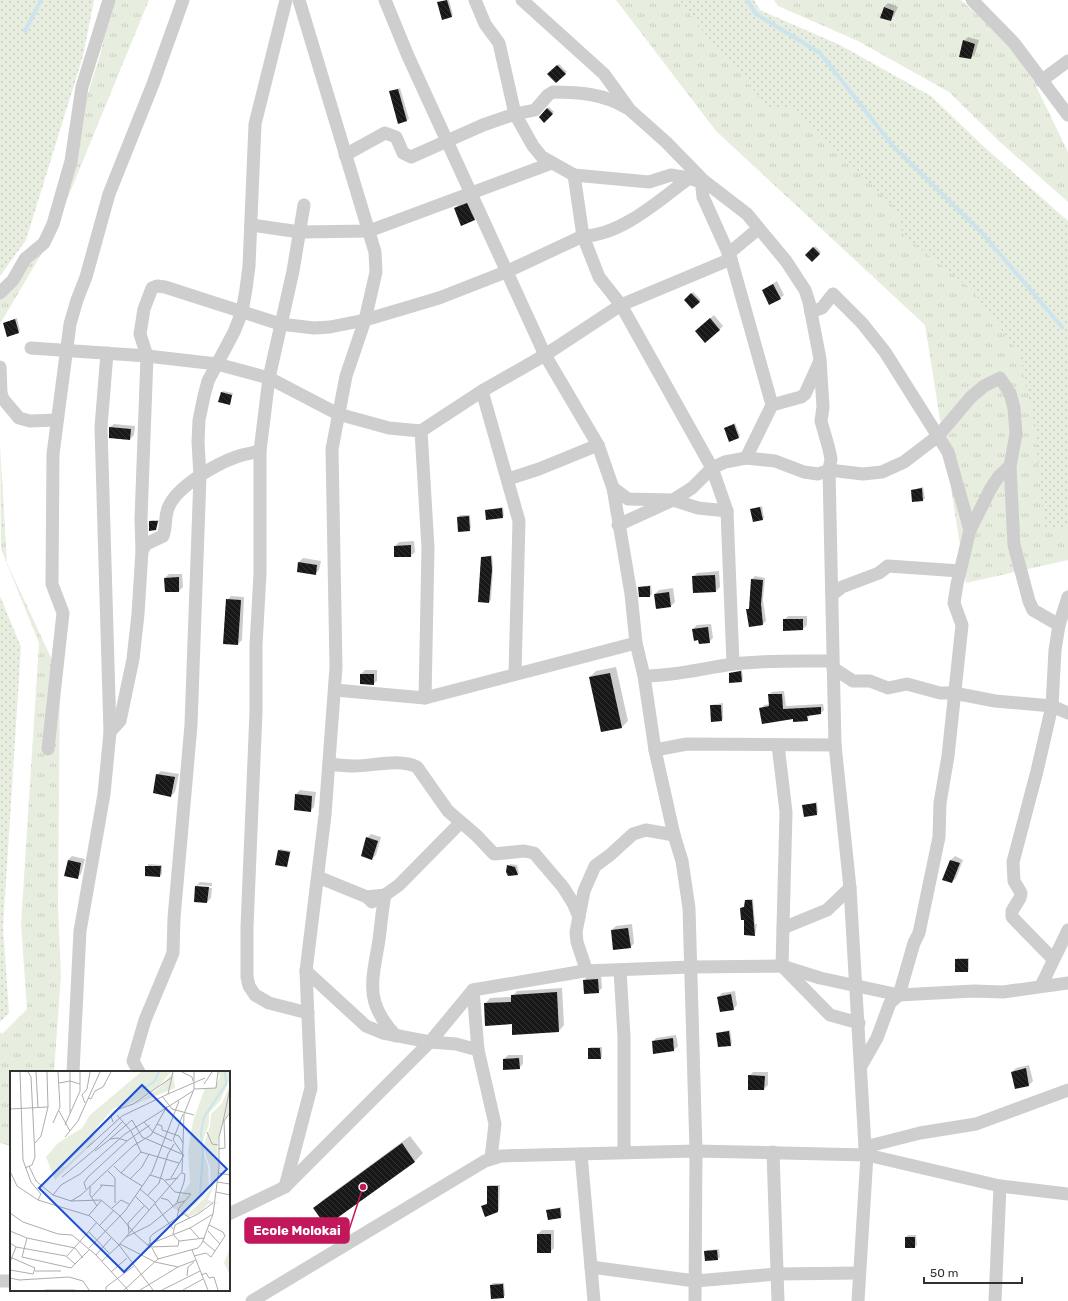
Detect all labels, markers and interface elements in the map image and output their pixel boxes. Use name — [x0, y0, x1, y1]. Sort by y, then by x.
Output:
inset map — [10, 1071, 230, 1291]
callout: Ecole Molokai — [245, 1218, 349, 1243]
text: Ecole Molokai — [253, 1223, 341, 1238]
scale bar — [924, 1259, 1022, 1285]
text: 50 m — [930, 1266, 958, 1280]

